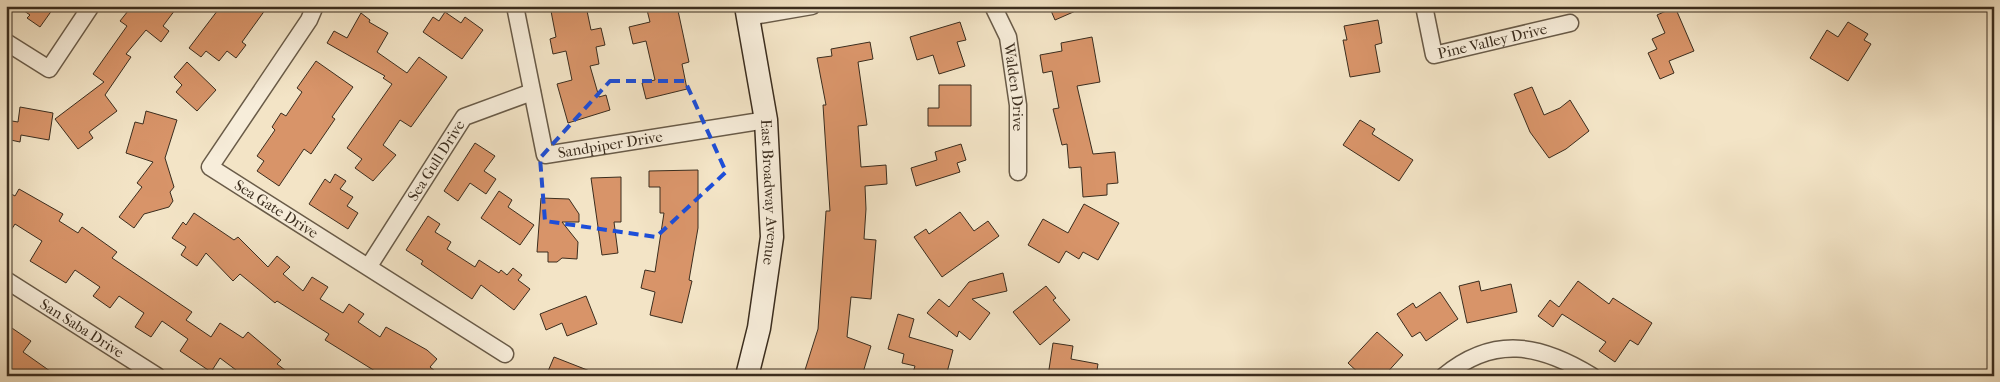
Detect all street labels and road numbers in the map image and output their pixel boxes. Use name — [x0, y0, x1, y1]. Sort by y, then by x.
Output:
street label: Pine Valley Drive — [1436, 20, 1549, 63]
street label: Walden Drive — [1000, 41, 1027, 132]
street label: Sea Gull Drive — [404, 116, 469, 205]
street label: East Broadway Avenue — [757, 119, 781, 267]
street label: Sandpiper Drive — [557, 127, 664, 162]
street label: Sea Gate Drive — [231, 176, 322, 243]
street label: San Saba Drive — [37, 295, 128, 362]

